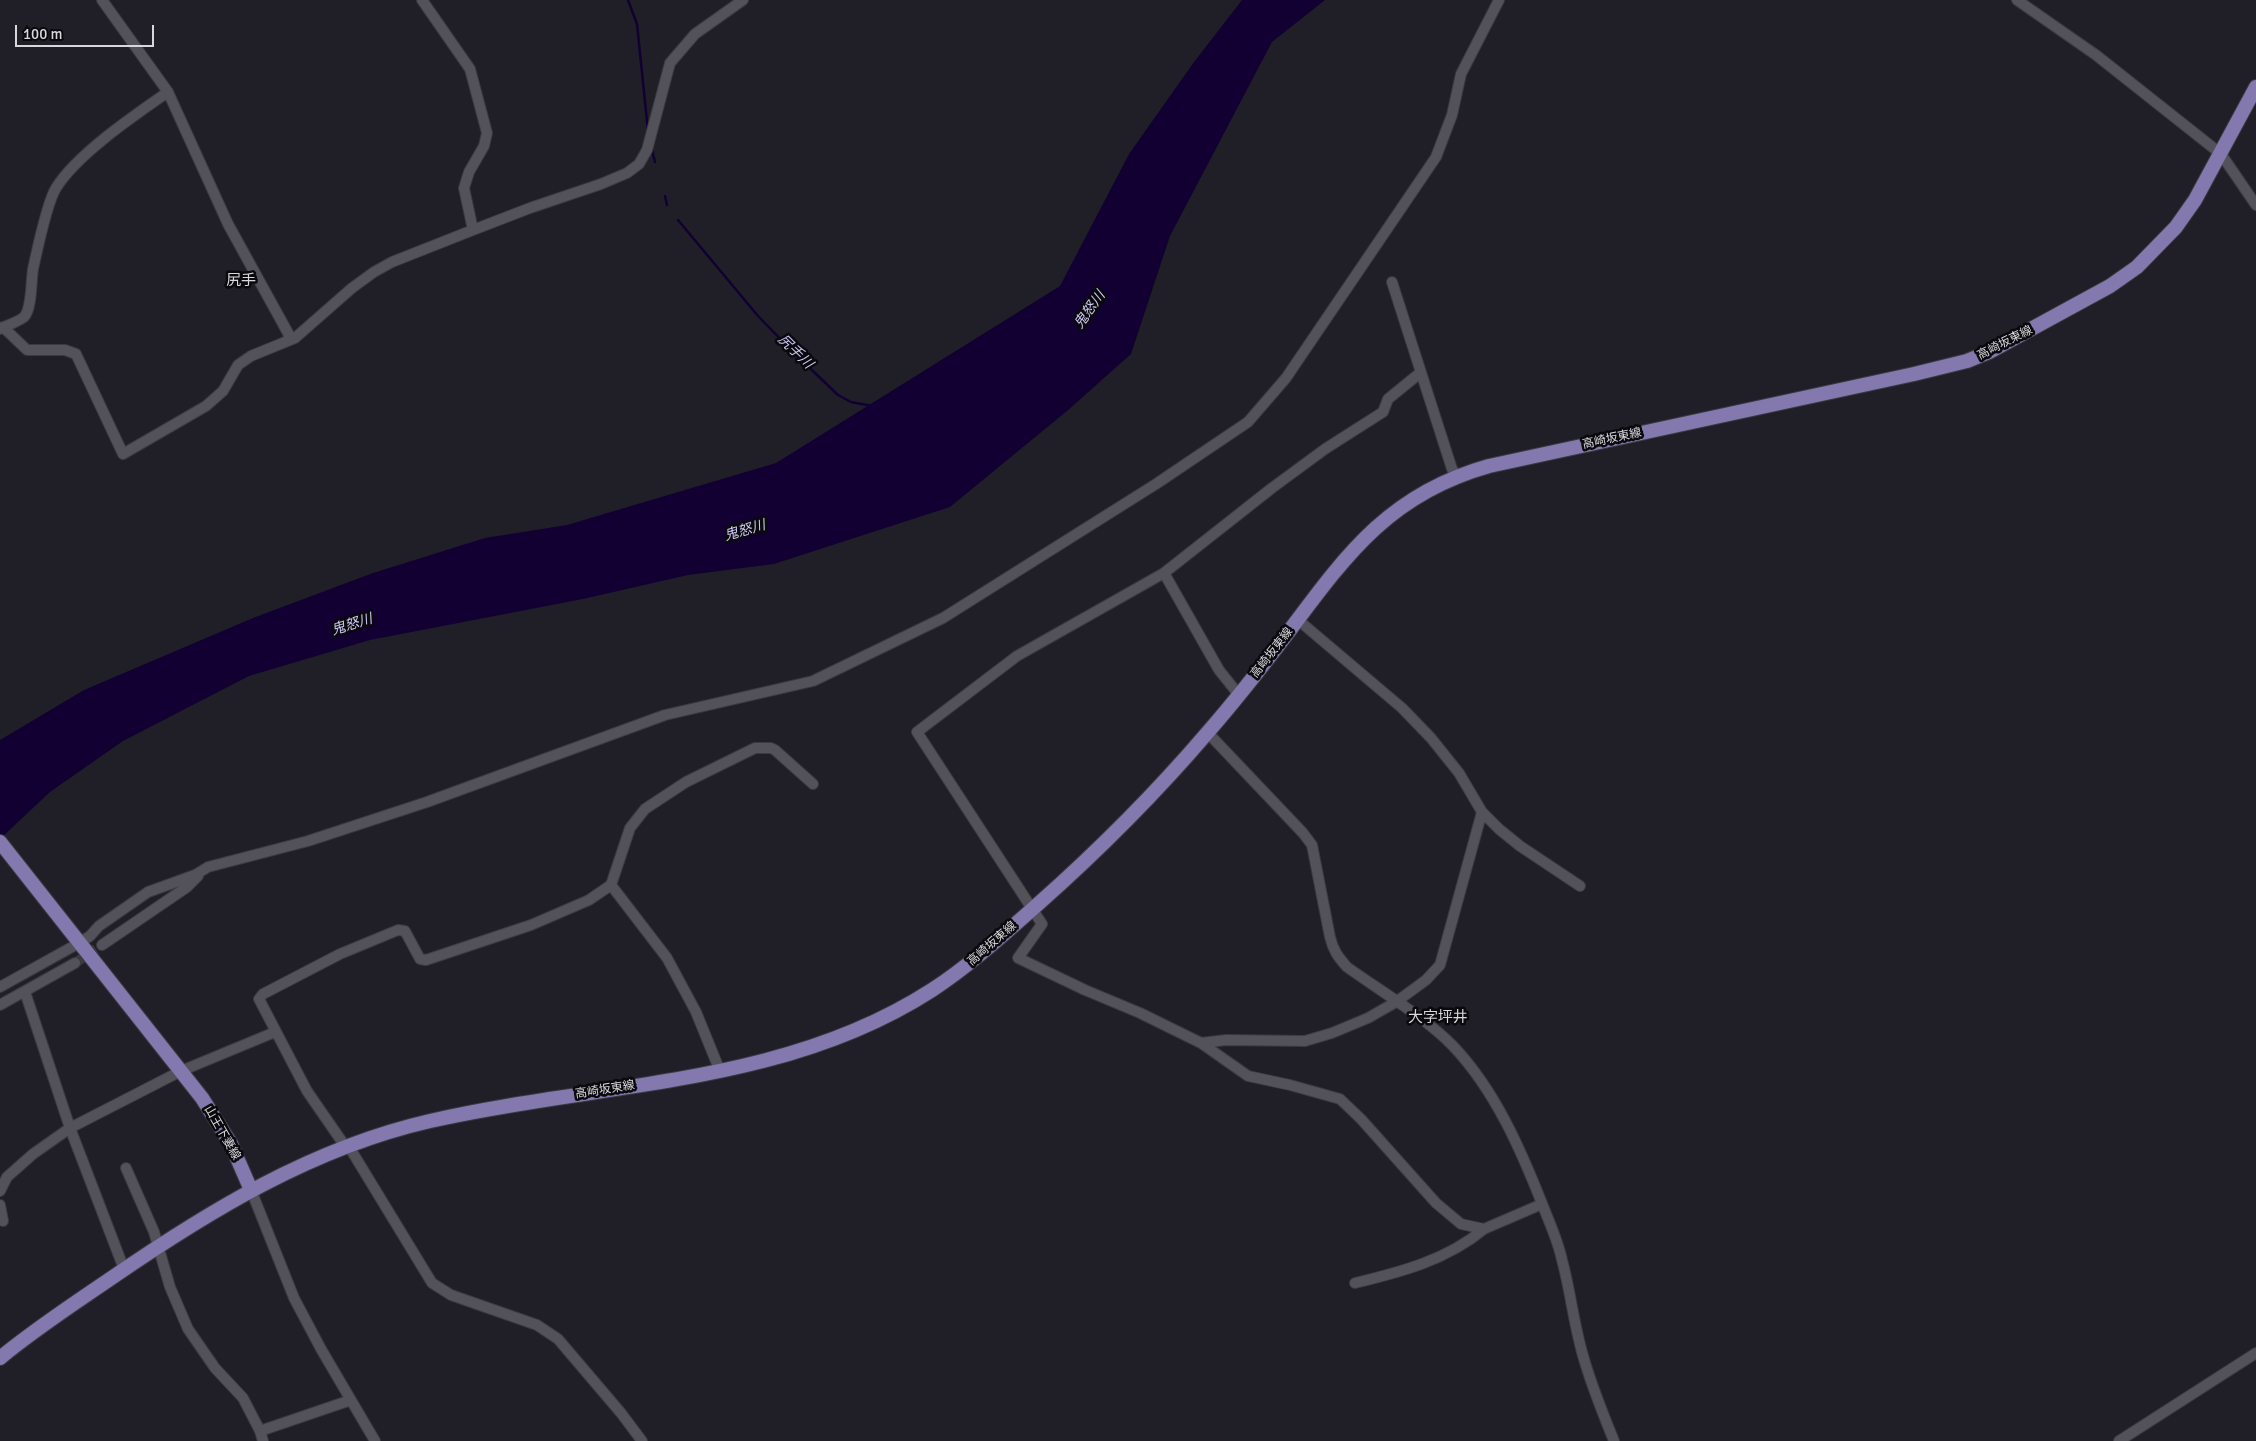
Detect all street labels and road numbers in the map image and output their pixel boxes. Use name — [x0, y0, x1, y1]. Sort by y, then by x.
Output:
street label: 高崎坂東線 — [1975, 323, 2035, 363]
street label: 高崎坂東線 — [1581, 426, 1643, 452]
street label: 高崎坂東線 — [1248, 625, 1296, 681]
street label: 高崎坂東線 — [965, 919, 1019, 969]
street label: 高崎坂東線 — [574, 1078, 636, 1102]
street label: 山王下妻線 — [201, 1103, 243, 1163]

